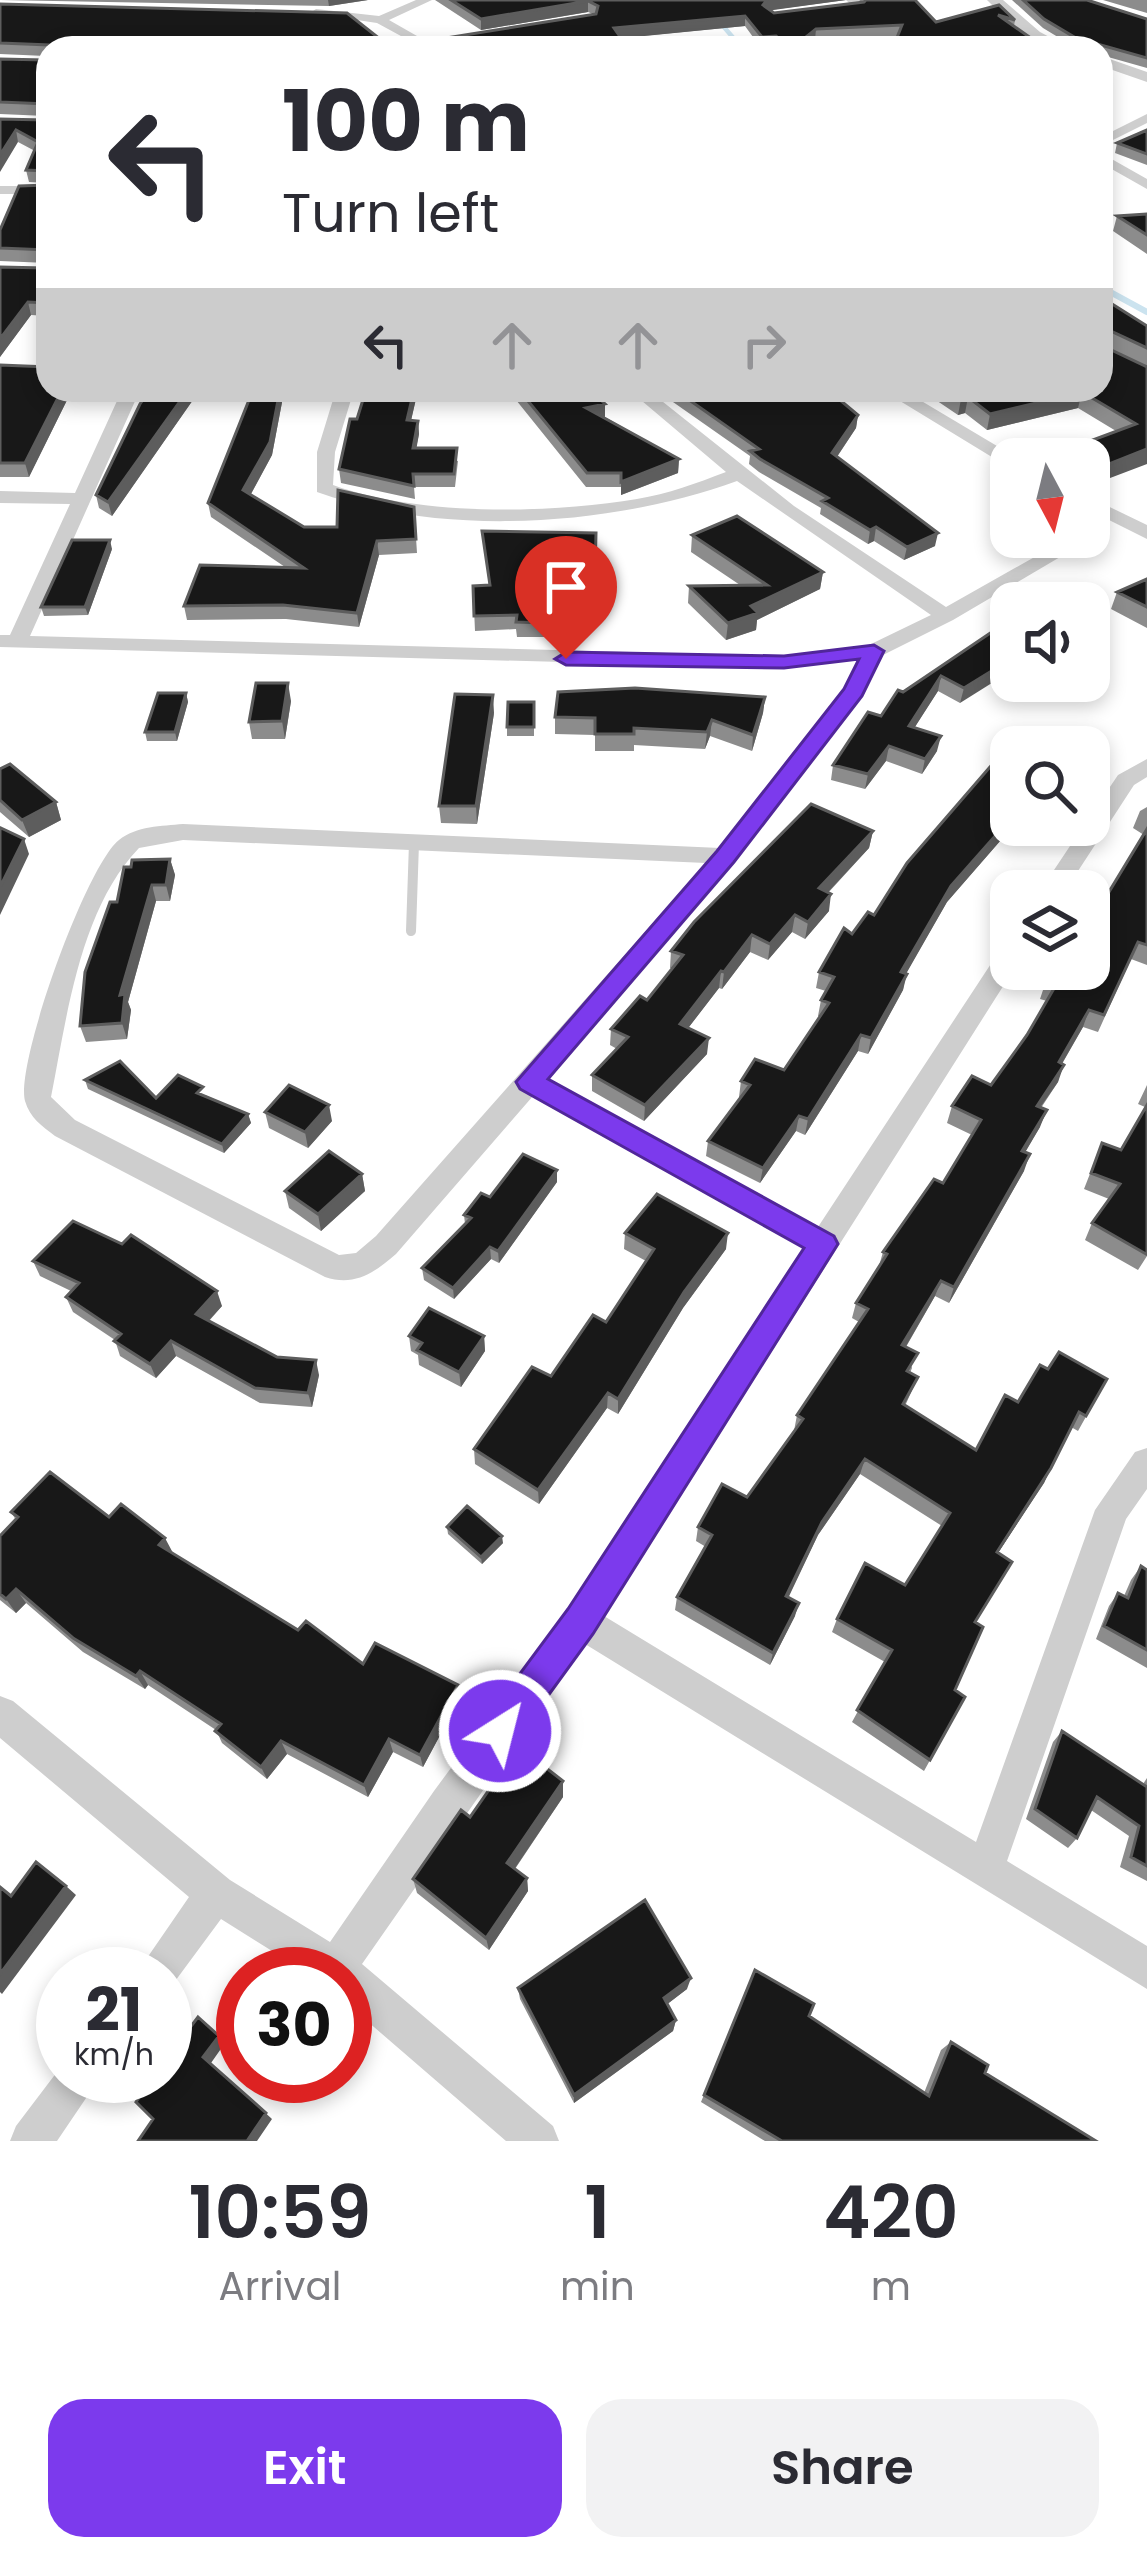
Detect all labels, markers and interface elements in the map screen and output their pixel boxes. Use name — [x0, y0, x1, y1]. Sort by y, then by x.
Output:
text: 100 m — [282, 63, 530, 180]
icon: left — [84, 84, 240, 240]
text: Turn left — [282, 175, 499, 251]
icon: left — [353, 312, 419, 378]
icon: ahead — [479, 312, 545, 378]
icon: ahead — [605, 312, 671, 378]
icon: right — [731, 312, 797, 378]
north arrow — [990, 438, 1110, 558]
map controls — [990, 438, 1110, 990]
pin — [515, 536, 617, 659]
icon: arrive — [533, 554, 599, 620]
button: sound — [990, 582, 1110, 702]
button: search — [990, 726, 1110, 846]
button: layers — [990, 870, 1110, 990]
position arrow — [437, 1668, 563, 1794]
speed limit sign: 30 — [216, 1947, 372, 2103]
text: 21 — [86, 1968, 142, 2052]
text: km/h — [74, 2033, 154, 2076]
text: 10:59 — [188, 2162, 371, 2263]
text: 1 — [584, 2162, 610, 2263]
text: 420 — [823, 2162, 959, 2263]
text: Arrival — [219, 2259, 341, 2314]
text: min — [560, 2259, 635, 2314]
text: m — [871, 2259, 911, 2314]
button: Exit — [48, 2399, 562, 2537]
button: Share — [586, 2399, 1099, 2537]

